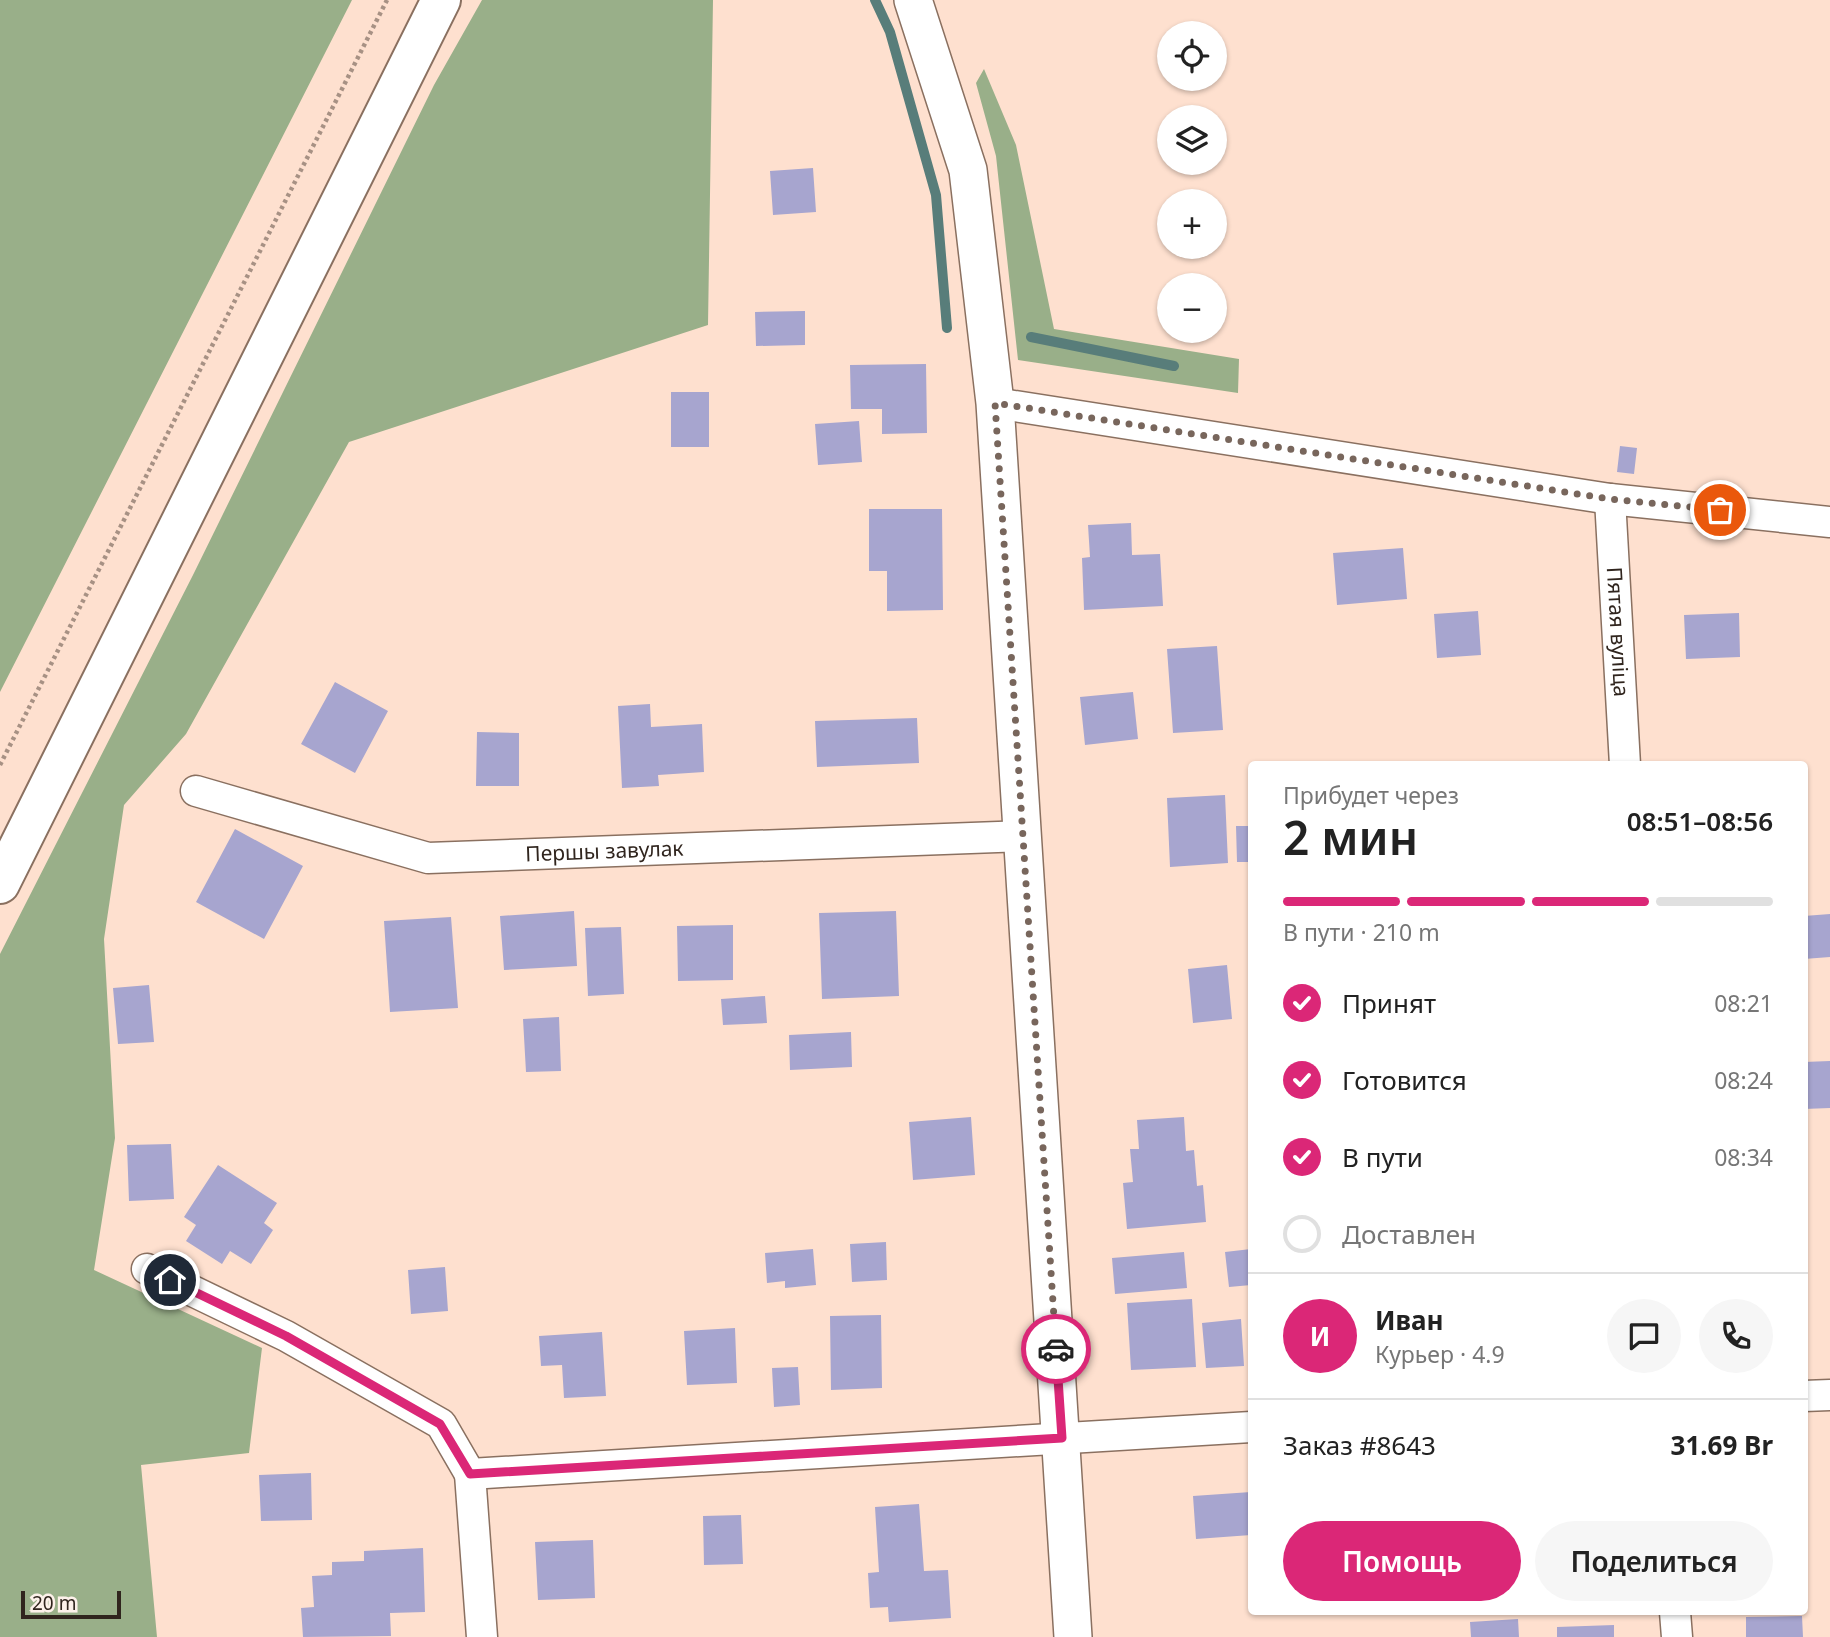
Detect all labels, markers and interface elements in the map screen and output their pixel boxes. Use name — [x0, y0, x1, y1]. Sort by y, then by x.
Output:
map controls — [1157, 21, 1227, 343]
button: locate — [1157, 21, 1227, 91]
button: layers — [1157, 105, 1227, 175]
button: + — [1157, 189, 1227, 259]
button: − — [1157, 273, 1227, 343]
pin — [1690, 480, 1750, 540]
icon: bag — [1701, 491, 1739, 529]
street label: Пятая вуліца — [1601, 566, 1636, 697]
text: Прибудет через — [1283, 779, 1459, 811]
text: 08:51–08:56 — [1627, 803, 1773, 839]
text: 2 мин — [1283, 806, 1418, 868]
street label: Першы завулак — [525, 834, 684, 867]
text: В пути · 210 m — [1283, 916, 1440, 948]
icon: check — [1283, 984, 1321, 1022]
text: Принят — [1342, 985, 1436, 1021]
text: 08:21 — [1714, 987, 1773, 1019]
icon: check — [1283, 1061, 1321, 1099]
text: Готовится — [1342, 1062, 1467, 1098]
text: 08:24 — [1714, 1064, 1773, 1096]
icon: check — [1283, 1138, 1321, 1176]
text: В пути — [1342, 1139, 1423, 1175]
text: 08:34 — [1714, 1141, 1773, 1173]
text: Доставлен — [1342, 1216, 1476, 1252]
pin — [140, 1250, 200, 1310]
icon: home — [151, 1261, 189, 1299]
button: chat — [1607, 1299, 1681, 1373]
button: phone — [1699, 1299, 1773, 1373]
text: Иван — [1375, 1302, 1444, 1338]
courier — [1021, 1314, 1091, 1384]
text: И — [1310, 1318, 1330, 1354]
icon: car — [1037, 1330, 1075, 1368]
text: Курьер · 4.9 — [1375, 1338, 1505, 1370]
text: Заказ #8643 — [1283, 1427, 1436, 1463]
text: 31.69 Br — [1671, 1427, 1773, 1463]
button: Помощь — [1283, 1521, 1521, 1601]
button: Поделиться — [1535, 1521, 1773, 1601]
scale bar — [21, 1588, 121, 1620]
text: 20 m — [32, 1590, 76, 1616]

